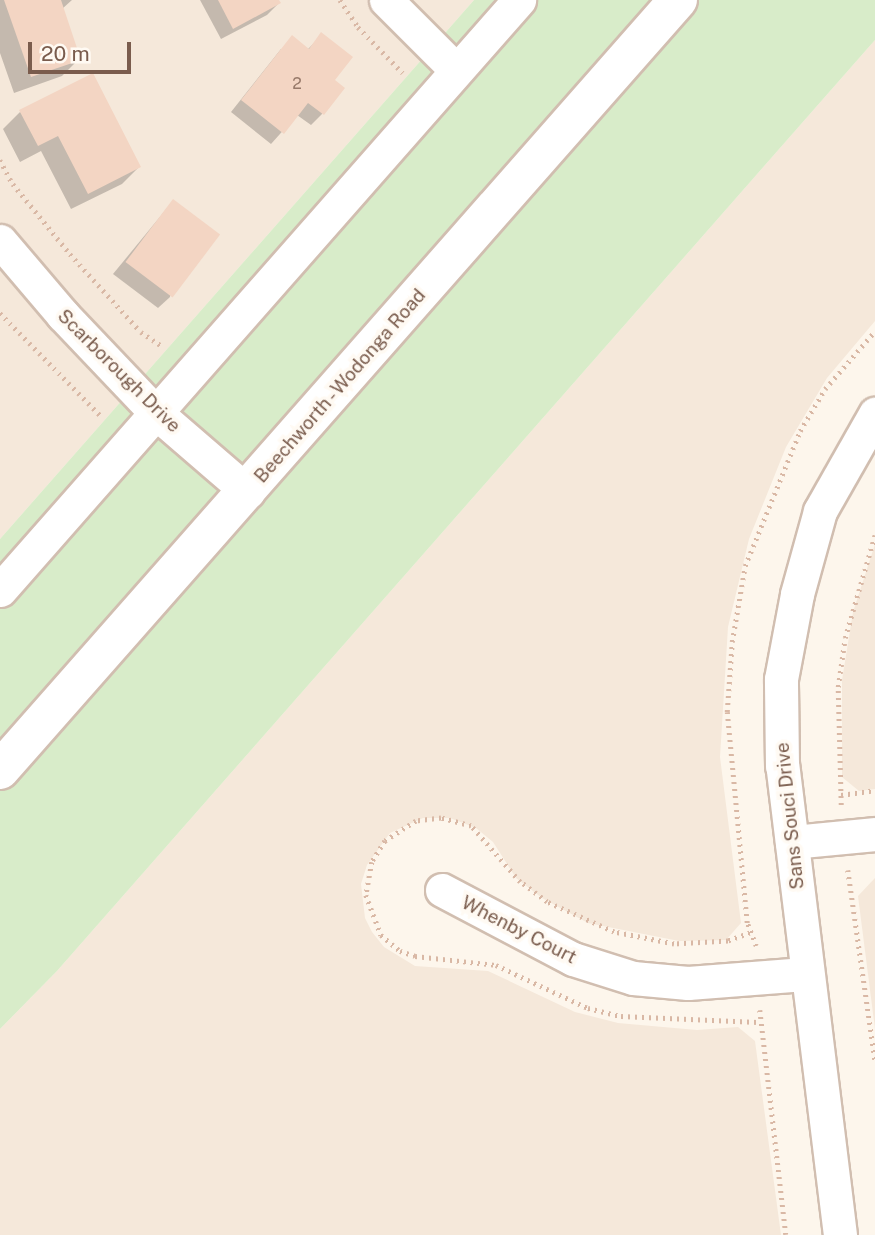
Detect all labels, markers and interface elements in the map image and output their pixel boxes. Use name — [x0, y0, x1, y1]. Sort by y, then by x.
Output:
scale bar — [32, 28, 135, 72]
text: 20 m — [41, 41, 90, 66]
house number: 2 — [292, 74, 302, 94]
street label: Beechworth - Wodonga Road — [248, 282, 432, 490]
street label: Scarborough Drive — [53, 305, 185, 437]
street label: Sans Souci Drive — [771, 741, 809, 891]
street label: Whenby Court — [458, 891, 580, 969]

